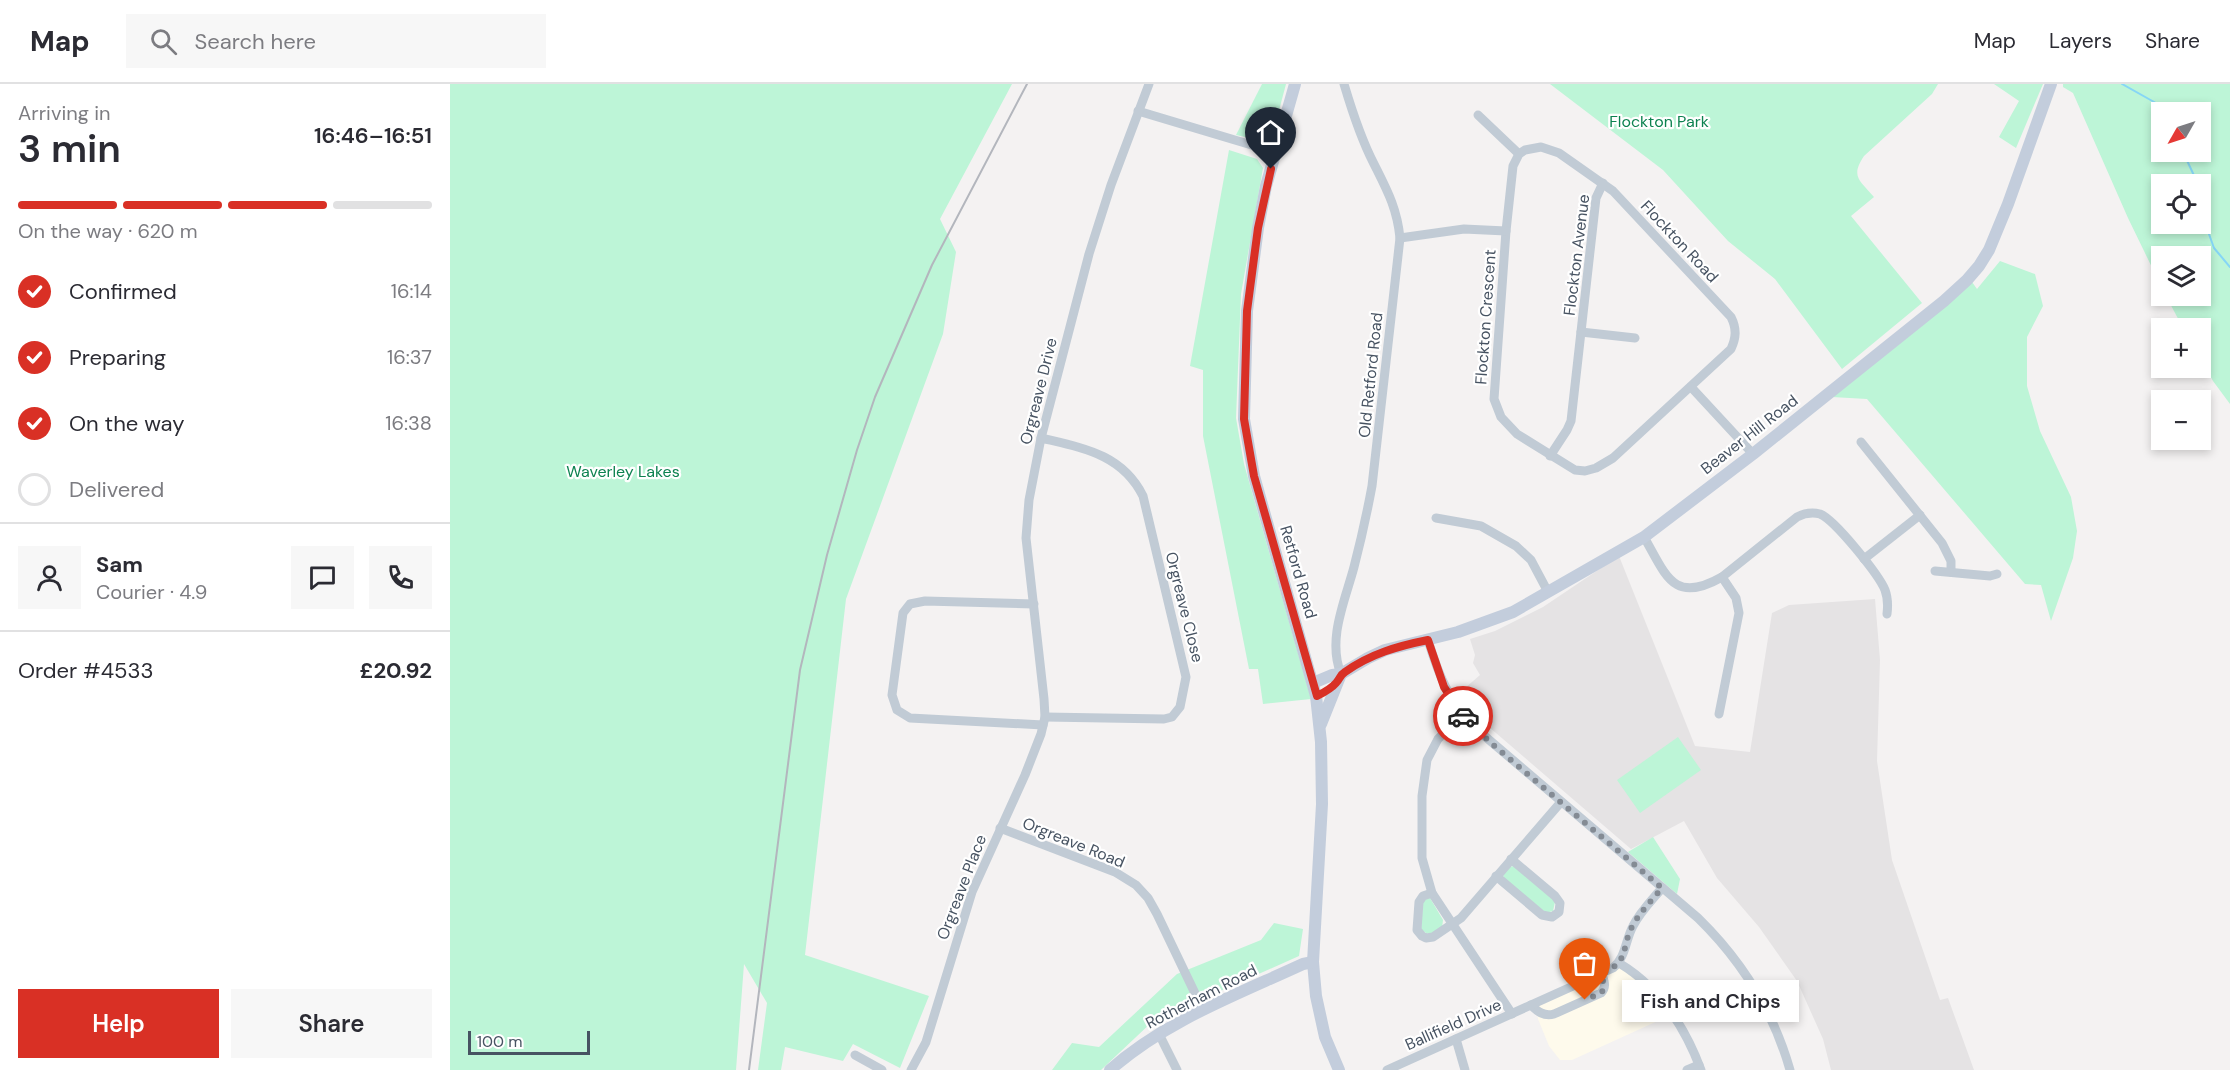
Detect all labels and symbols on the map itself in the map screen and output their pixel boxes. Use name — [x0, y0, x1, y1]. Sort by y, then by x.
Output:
north arrow — [2151, 102, 2211, 162]
pin — [1245, 107, 1296, 169]
park label: Flockton Park — [1609, 111, 1709, 132]
street label: Flockton Avenue — [1559, 193, 1594, 317]
street label: Flockton Road — [1636, 196, 1723, 287]
street label: Flockton Crescent — [1470, 249, 1501, 385]
street label: Old Retford Road — [1353, 311, 1388, 439]
street label: Orgreave Drive — [1015, 335, 1062, 447]
street label: Beaver Hill Road — [1696, 390, 1802, 479]
park label: Waverley Lakes — [566, 461, 680, 482]
street label: Retford Road — [1275, 523, 1322, 621]
street label: Orgreave Close — [1161, 550, 1208, 665]
courier — [1433, 686, 1493, 746]
street label: Orgreave Road — [1019, 812, 1128, 873]
street label: Orgreave Place — [932, 831, 991, 943]
pin — [1559, 938, 1610, 1000]
street label: Rotherham Road — [1142, 959, 1260, 1034]
callout: Fish and Chips — [1621, 979, 1798, 1021]
street label: Ballifield Drive — [1402, 994, 1505, 1055]
scale bar — [468, 1028, 590, 1056]

